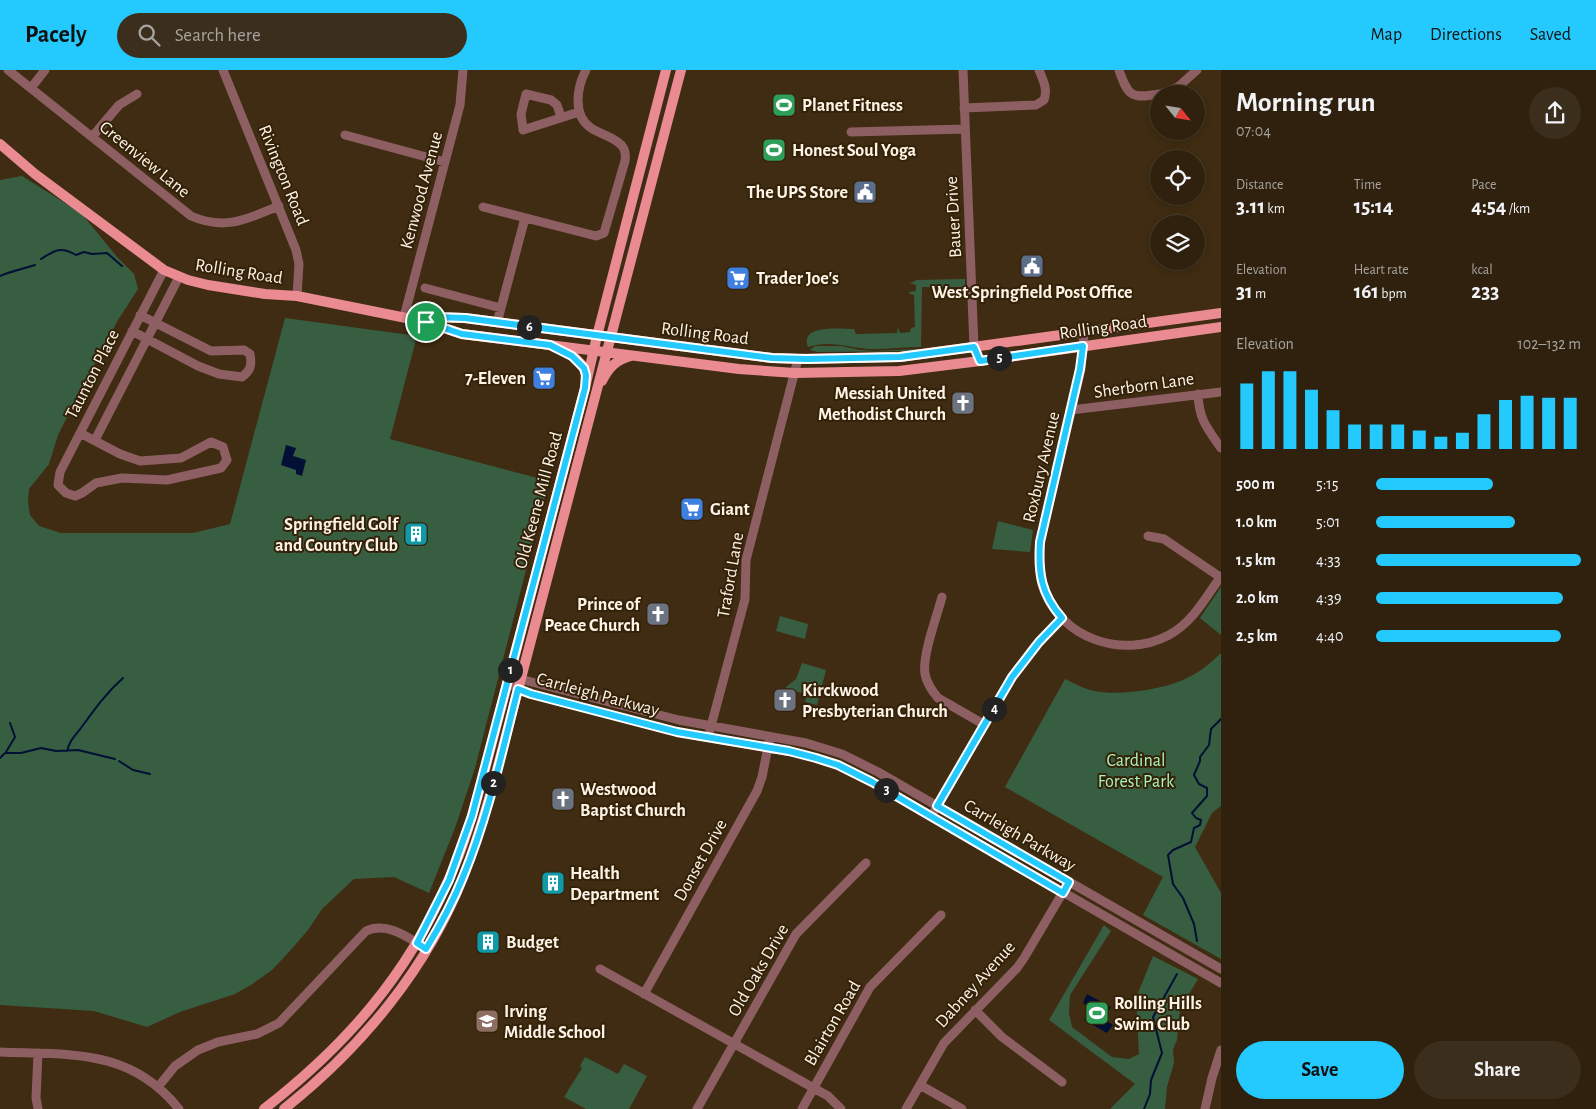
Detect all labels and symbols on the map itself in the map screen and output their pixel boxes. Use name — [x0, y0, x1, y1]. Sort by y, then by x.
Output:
north arrow — [1150, 85, 1205, 140]
sports icon: Planet Fitness — [771, 92, 797, 118]
place label: Planet Fitness — [802, 97, 903, 115]
street label: Greenview Lane — [96, 118, 193, 201]
street label: Rivington Road — [255, 123, 311, 228]
street label: Kenwood Avenue — [398, 129, 446, 251]
sports icon: Honest Soul Yoga — [761, 137, 787, 163]
place label: Honest Soul Yoga — [792, 142, 917, 160]
street label: Bauer Drive — [943, 176, 965, 258]
public building icon: The UPS Store — [852, 179, 878, 205]
place label: The UPS Store — [746, 184, 848, 202]
public building icon: West Springfield Post Office — [1019, 253, 1045, 279]
street label: Rolling Road — [194, 256, 284, 288]
supermarket icon: Trader Joe's — [725, 265, 751, 291]
place label: Trader Joe's — [756, 270, 839, 288]
place label: West Springfield Post Office — [931, 284, 1133, 302]
pin — [405, 301, 447, 343]
street label: Rolling Road — [1058, 313, 1148, 343]
pin: 6 — [516, 314, 542, 340]
street label: Rolling Road — [660, 320, 750, 348]
street label: Taunton Place — [63, 327, 123, 422]
pin: 5 — [986, 346, 1012, 370]
supermarket icon: 7-Eleven — [531, 365, 557, 391]
place label: 7-Eleven — [465, 370, 526, 388]
street label: Sherborn Lane — [1093, 370, 1195, 402]
place label: Messiah United Methodist Church — [818, 385, 947, 424]
church icon: Messiah United Methodist Church — [950, 390, 976, 416]
street label: Roxbury Avenue — [1020, 410, 1063, 524]
street label: Old Keene Mill Road — [512, 430, 566, 571]
supermarket icon: Giant — [679, 496, 705, 522]
place label: Giant — [710, 501, 750, 519]
place label: Springfield Golf and Country Club — [275, 516, 400, 555]
building icon: Springfield Golf and Country Club — [403, 521, 429, 547]
street label: Traford Lane — [715, 531, 747, 619]
place label: Prince of Peace Church — [544, 596, 642, 635]
church icon: Prince of Peace Church — [645, 601, 671, 627]
pin: 1 — [498, 658, 522, 682]
street label: Carrleigh Parkway — [535, 670, 661, 720]
place label: Kirckwood Presbyterian Church — [802, 682, 948, 721]
church icon: Kirckwood Presbyterian Church — [772, 687, 798, 713]
pin: 4 — [982, 696, 1006, 722]
park label: Cardinal Forest Park — [1098, 752, 1175, 791]
pin: 2 — [480, 770, 506, 796]
pin: 3 — [874, 778, 898, 802]
place label: Westwood Baptist Church — [580, 781, 686, 820]
church icon: Westwood Baptist Church — [550, 786, 576, 812]
street label: Carrleigh Parkway — [960, 797, 1079, 875]
street label: Donset Drive — [671, 816, 731, 905]
place label: Health Department — [570, 865, 659, 904]
building icon: Health Department — [540, 870, 566, 896]
street label: Old Oaks Drive — [725, 921, 792, 1020]
building icon: Budget — [475, 929, 501, 955]
place label: Budget — [506, 934, 559, 952]
street label: Dabney Avenue — [932, 938, 1019, 1031]
street label: Blairton Road — [801, 978, 864, 1069]
place label: Rolling Hills Swim Club — [1114, 995, 1202, 1034]
sports icon: Rolling Hills Swim Club — [1084, 1000, 1110, 1026]
place label: Irving Middle School — [504, 1003, 606, 1042]
school or university icon: Irving Middle School — [474, 1008, 500, 1034]

